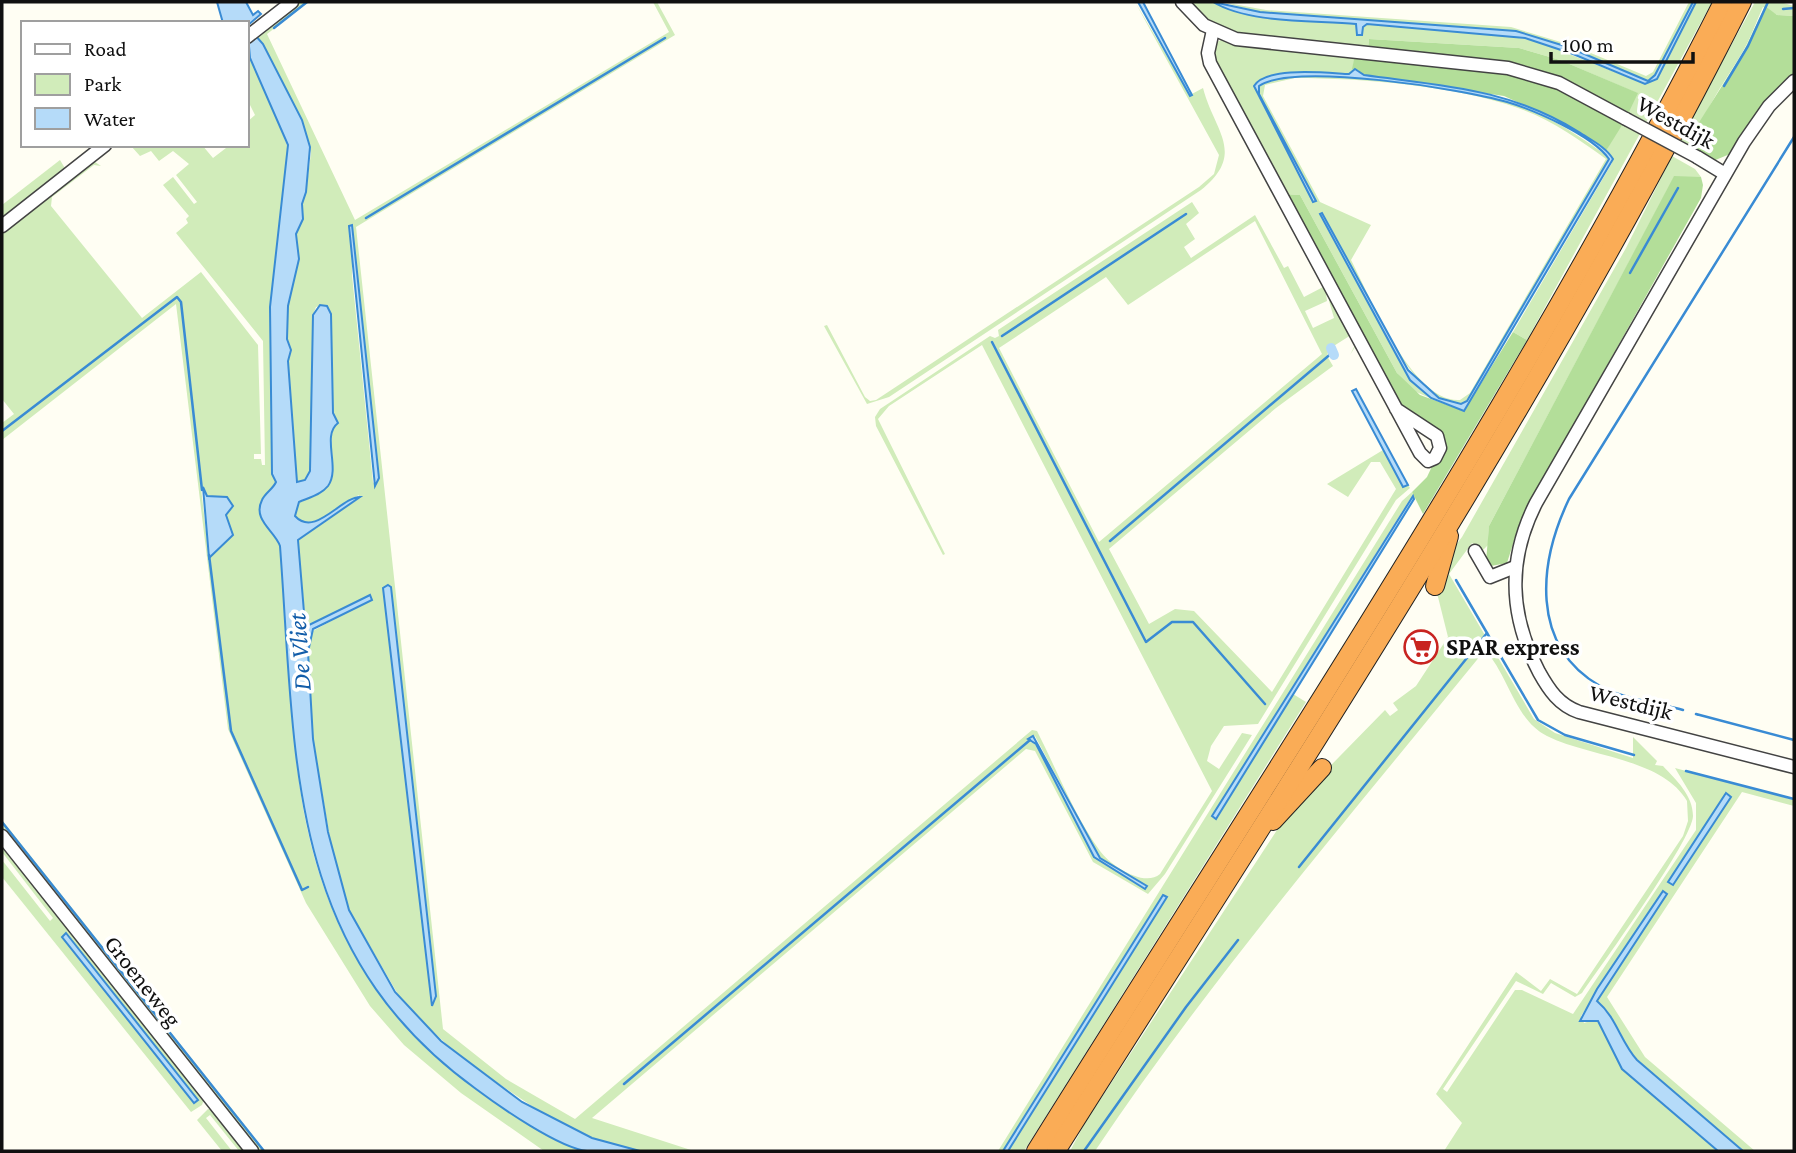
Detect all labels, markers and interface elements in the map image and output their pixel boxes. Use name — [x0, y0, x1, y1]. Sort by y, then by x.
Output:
legend — [21, 21, 248, 147]
scale bar — [1551, 21, 1693, 65]
text: 100 m — [1562, 33, 1614, 57]
text: Road — [84, 37, 127, 61]
text: Park — [84, 72, 121, 96]
street label: Westdijk — [1632, 89, 1720, 154]
text: Water — [84, 107, 136, 131]
water label: De Vliet — [282, 612, 317, 692]
supermarket icon: SPAR express — [1402, 628, 1440, 666]
place label: SPAR express — [1446, 633, 1580, 660]
street label: Westdijk — [1587, 678, 1676, 725]
street label: Groeneweg — [99, 930, 188, 1032]

